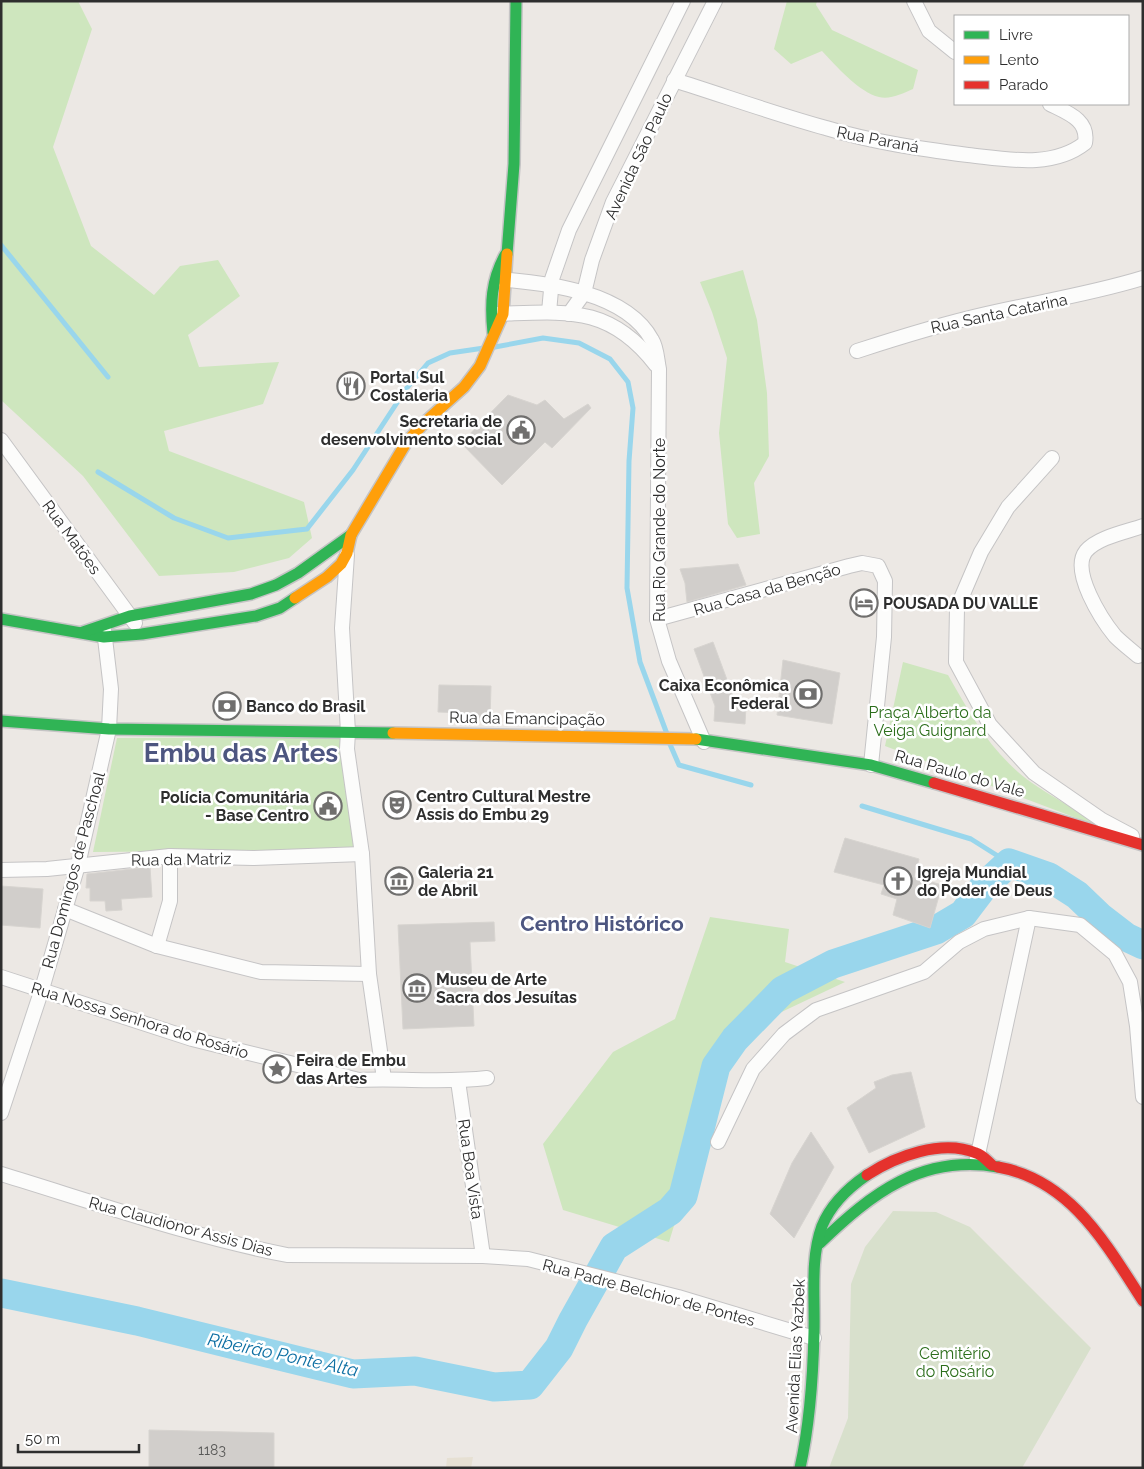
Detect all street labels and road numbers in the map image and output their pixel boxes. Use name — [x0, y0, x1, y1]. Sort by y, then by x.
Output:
street label: Avenida São Paulo — [601, 90, 676, 223]
street label: Rua Paraná — [835, 122, 921, 157]
street label: Rua Santa Catarina — [929, 290, 1069, 337]
street label: Rua Rio Grande do Norte — [650, 438, 669, 622]
street label: Rua Matões — [38, 496, 105, 578]
street label: Rua Casa da Benção — [691, 559, 843, 620]
street label: Rua da Emancipação — [449, 708, 605, 729]
street label: Rua Paulo do Vale — [893, 746, 1027, 801]
street label: Rua Domingos de Paschoal — [38, 769, 109, 971]
street label: Rua da Matriz — [131, 849, 231, 870]
street label: Rua Nossa Senhora do Rosário — [29, 978, 251, 1063]
street label: Rua Boa Vista — [454, 1118, 487, 1221]
street label: Rua Claudionor Assis Dias — [87, 1193, 275, 1260]
street label: Rua Padre Belchior de Pontes — [541, 1255, 757, 1330]
street label: Avenida Elias Yazbek — [782, 1278, 809, 1434]

